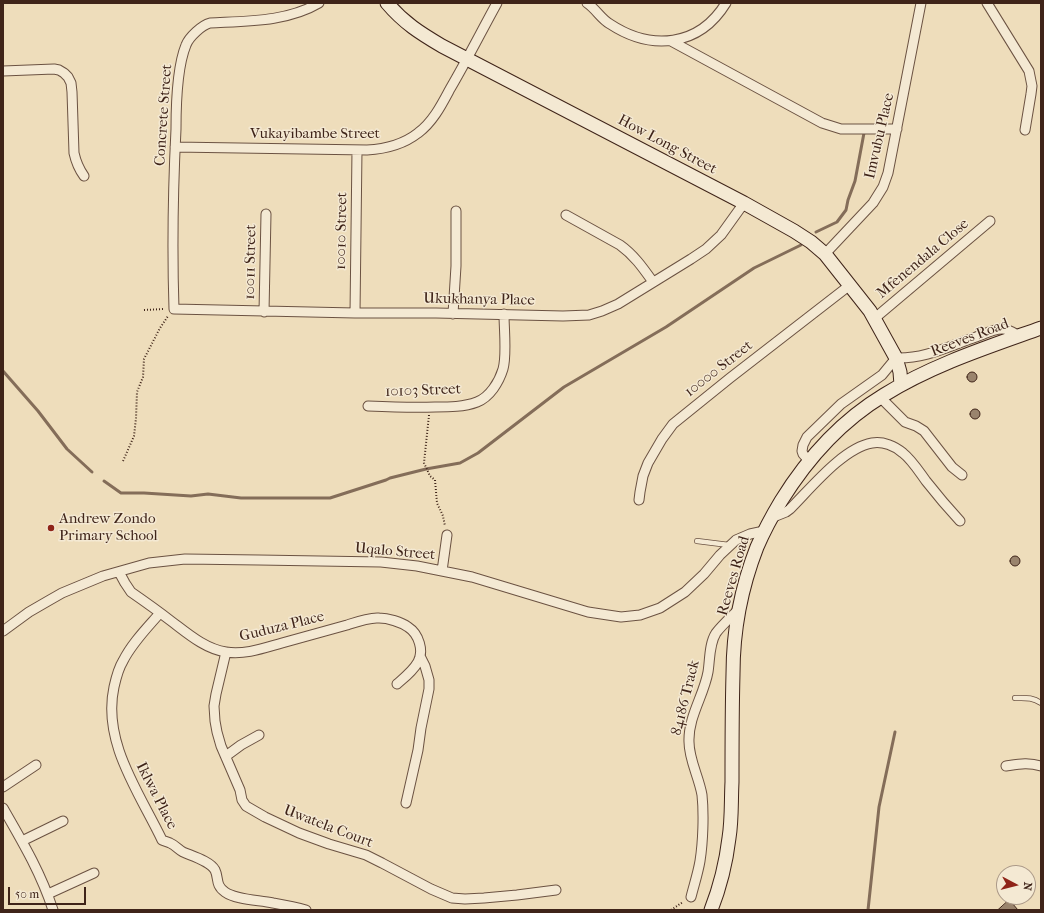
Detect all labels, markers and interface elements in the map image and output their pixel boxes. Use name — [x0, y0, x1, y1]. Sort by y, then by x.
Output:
street label: Concrete Street — [151, 63, 177, 167]
street label: Imvubu Place — [861, 91, 899, 181]
street label: How Long Street — [614, 111, 720, 179]
street label: Vukayibambe Street — [250, 125, 380, 143]
street label: 10010 Street — [332, 192, 352, 270]
street label: Mfenendala Close — [873, 215, 973, 303]
street label: 10011 Street — [241, 224, 261, 300]
street label: Ukukhanya Place — [423, 290, 535, 310]
street label: Reeves Road — [928, 315, 1012, 361]
street label: 10000 Street — [681, 337, 757, 401]
street label: 10103 Street — [385, 381, 461, 401]
place label: Andrew Zondo Primary School — [59, 510, 158, 545]
marker: Andrew Zondo Primary School — [46, 523, 56, 533]
street label: Reeves Road — [714, 534, 754, 618]
street label: Uqalo Street — [354, 540, 436, 564]
street label: Guduza Place — [238, 608, 326, 646]
street label: 84186 Track — [668, 658, 704, 738]
street label: Iklwa Place — [131, 759, 181, 833]
street label: Uwatela Court — [281, 802, 375, 852]
north arrow — [996, 865, 1036, 905]
scale bar — [10, 879, 88, 905]
text: N — [1020, 881, 1034, 891]
text: 50 m — [15, 887, 39, 901]

